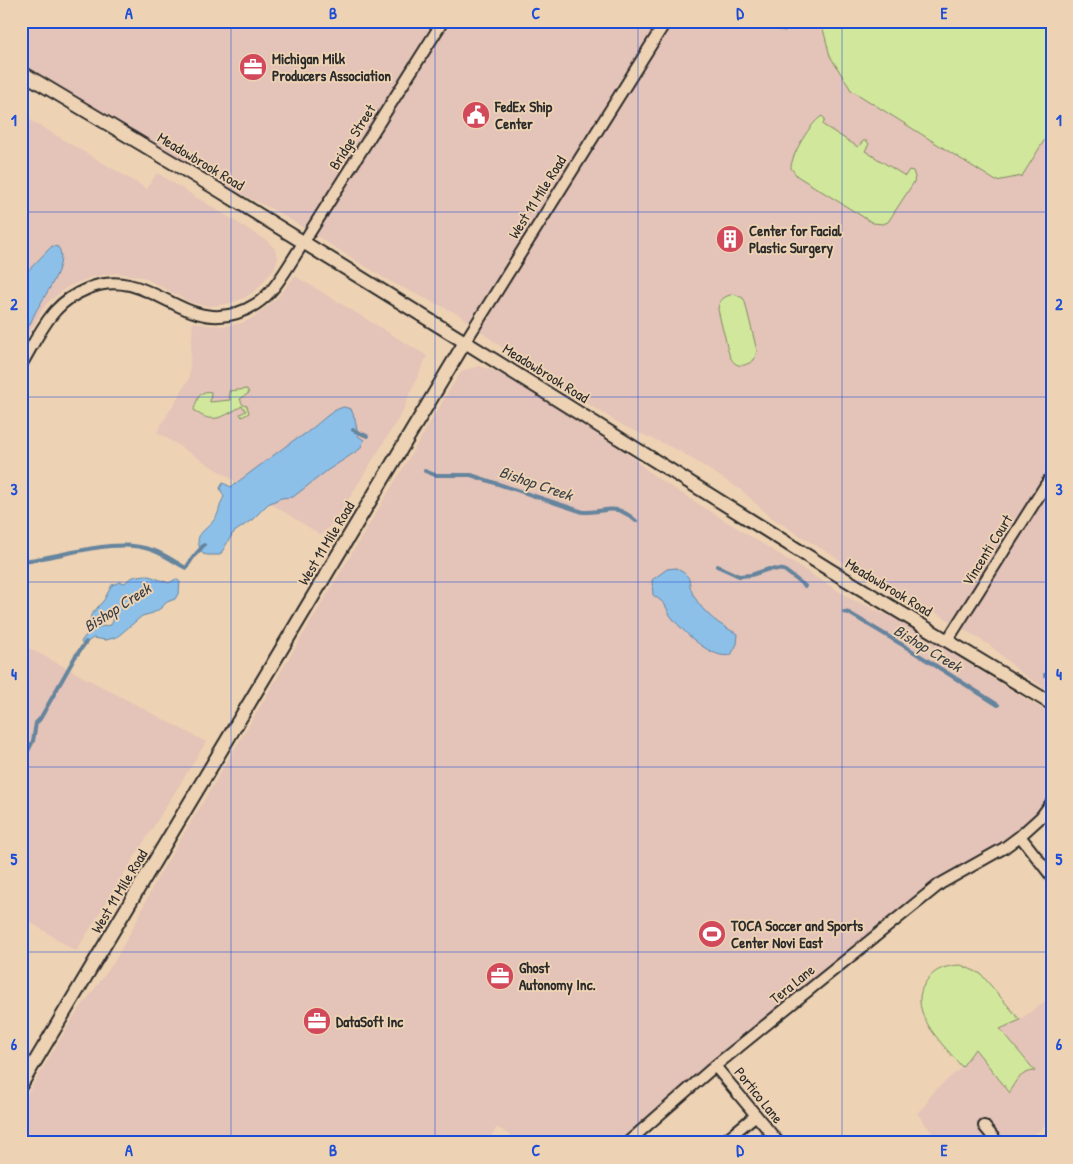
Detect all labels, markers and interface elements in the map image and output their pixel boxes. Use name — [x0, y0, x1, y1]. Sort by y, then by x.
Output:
text: A — [125, 2, 133, 24]
text: B — [329, 2, 337, 24]
text: C — [532, 2, 541, 24]
text: D — [736, 2, 744, 24]
text: E — [940, 2, 948, 24]
place label: Michigan Milk Producers Association — [272, 48, 391, 86]
office icon: Michigan Milk Producers Association — [238, 52, 268, 82]
place label: FedEx Ship Center — [494, 96, 553, 134]
street label: Bridge Street — [324, 100, 381, 174]
public building icon: FedEx Ship Center — [461, 100, 491, 130]
text: 1 — [11, 109, 17, 131]
text: 1 — [1056, 109, 1062, 131]
street label: Meadowbrook Road — [154, 127, 249, 195]
street label: West 11 Mile Road — [503, 151, 571, 243]
place label: Center for Facial Plastic Surgery — [749, 220, 843, 259]
building icon: Center for Facial Plastic Surgery — [715, 224, 745, 254]
text: 2 — [10, 293, 18, 315]
text: 2 — [1055, 293, 1063, 315]
street label: Meadowbrook Road — [499, 338, 593, 408]
water label: Bishop Creek — [497, 460, 577, 506]
text: 3 — [10, 478, 18, 500]
text: 3 — [1055, 478, 1063, 500]
street label: West 11 Mile Road — [293, 497, 359, 589]
street label: Vincenti Court — [957, 510, 1018, 590]
street label: Meadowbrook Road — [842, 553, 937, 621]
water label: Bishop Creek — [79, 576, 156, 637]
water label: Bishop Creek — [890, 619, 967, 678]
text: 4 — [11, 663, 17, 685]
text: 4 — [1056, 663, 1062, 685]
street label: West 11 Mile Road — [86, 845, 152, 937]
text: 5 — [11, 848, 18, 870]
text: 5 — [1056, 848, 1063, 870]
place label: TOCA Soccer and Sports Center Novi East — [730, 915, 863, 953]
sports icon: TOCA Soccer and Sports Center Novi East — [697, 919, 727, 949]
place label: Ghost Autonomy Inc. — [519, 957, 596, 996]
street label: Tera Lane — [765, 959, 819, 1009]
office icon: Ghost Autonomy Inc. — [485, 961, 515, 991]
office icon: DataSoft Inc — [302, 1006, 332, 1036]
place label: DataSoft Inc — [336, 1011, 404, 1032]
text: 6 — [11, 1033, 18, 1055]
text: 6 — [1056, 1033, 1063, 1055]
street label: Portico Lane — [730, 1062, 788, 1128]
text: A — [125, 1139, 133, 1161]
text: B — [329, 1139, 337, 1161]
text: C — [532, 1139, 541, 1161]
text: D — [736, 1139, 744, 1161]
text: E — [940, 1139, 948, 1161]

